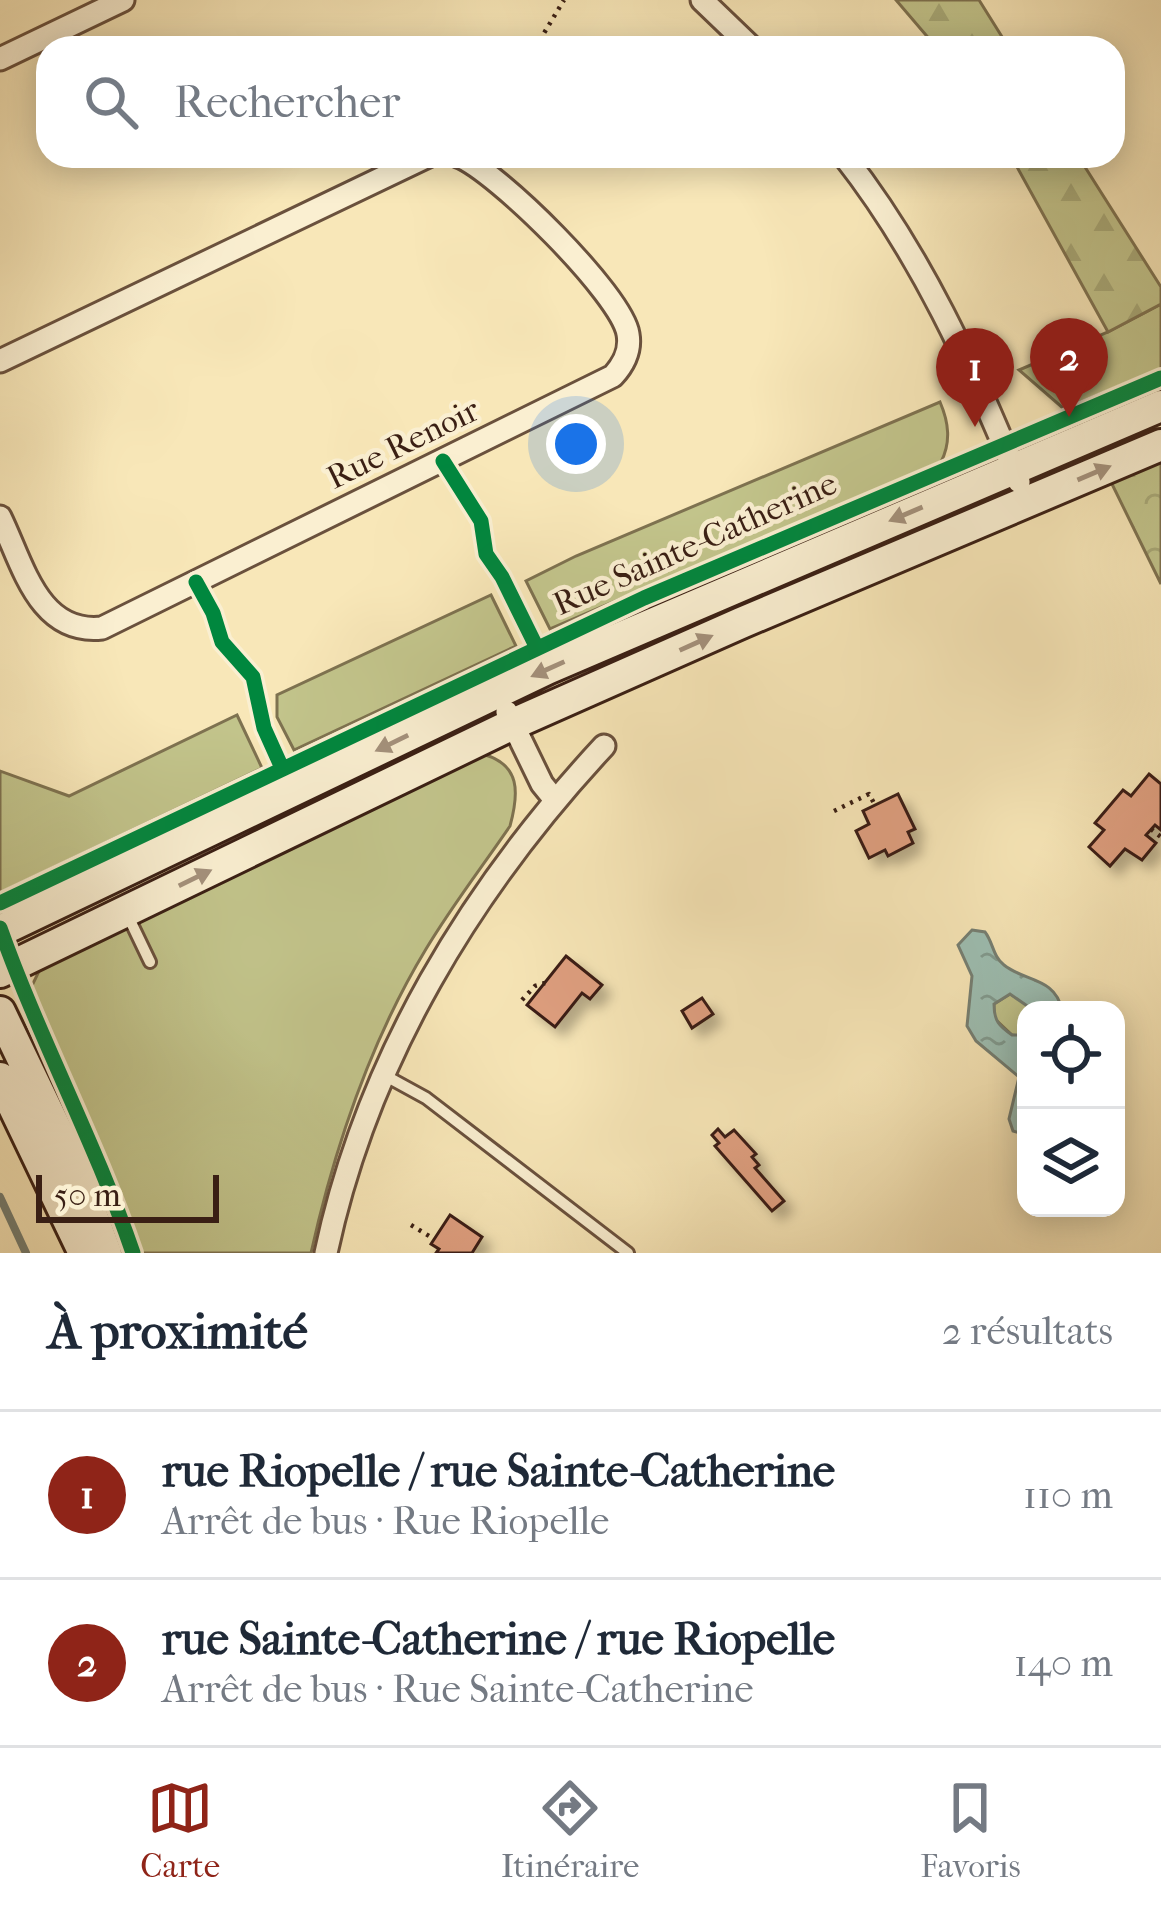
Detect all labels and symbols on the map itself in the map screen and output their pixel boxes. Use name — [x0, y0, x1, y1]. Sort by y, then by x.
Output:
pin: 2 — [1030, 318, 1108, 417]
pin: 1 — [936, 328, 1014, 427]
street label: Rue Renoir — [321, 390, 485, 498]
your location — [546, 414, 606, 474]
one-way arrow — [1077, 463, 1113, 482]
street label: Rue Sainte-Catherine — [547, 464, 843, 624]
one-way arrow — [888, 505, 924, 524]
one-way arrow — [679, 632, 714, 652]
one-way arrow — [530, 659, 565, 679]
one-way arrow — [374, 733, 409, 753]
one-way arrow — [177, 868, 212, 888]
scale bar — [36, 1169, 219, 1222]

